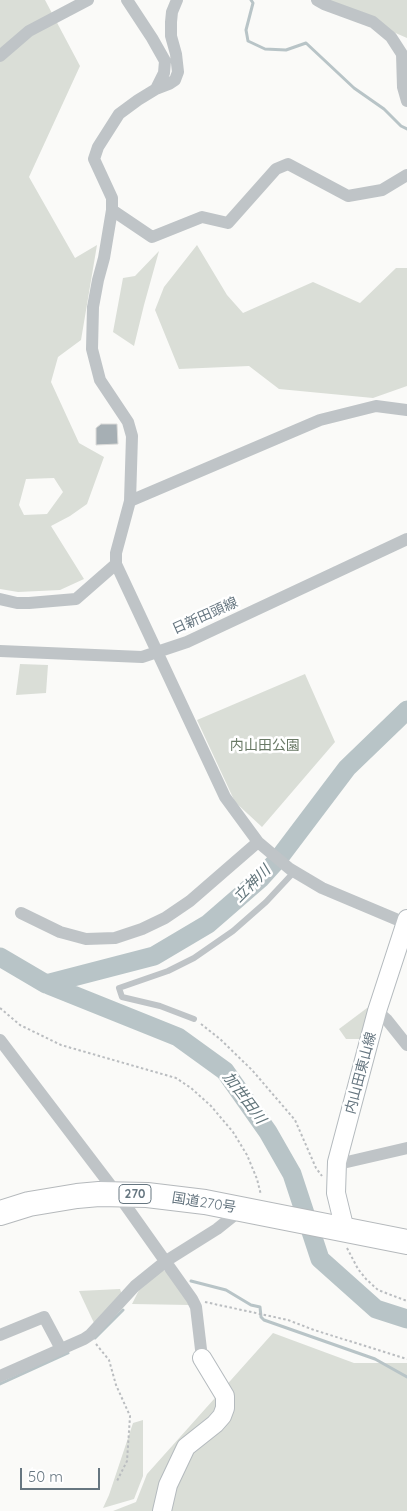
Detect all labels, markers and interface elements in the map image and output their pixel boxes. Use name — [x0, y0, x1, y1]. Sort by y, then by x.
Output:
street label: 日新田頭線 — [170, 594, 240, 638]
park label: 内山田公園 — [230, 738, 300, 754]
water label: 立神川 — [230, 862, 274, 906]
street label: 内山田東山線 — [342, 1030, 380, 1116]
water label: 加世田川 — [219, 1069, 269, 1127]
road number: 270 — [119, 1184, 151, 1204]
street label: 国道270号 — [171, 1190, 237, 1216]
scale bar — [22, 1458, 102, 1490]
text: 50 m — [28, 1467, 63, 1486]

